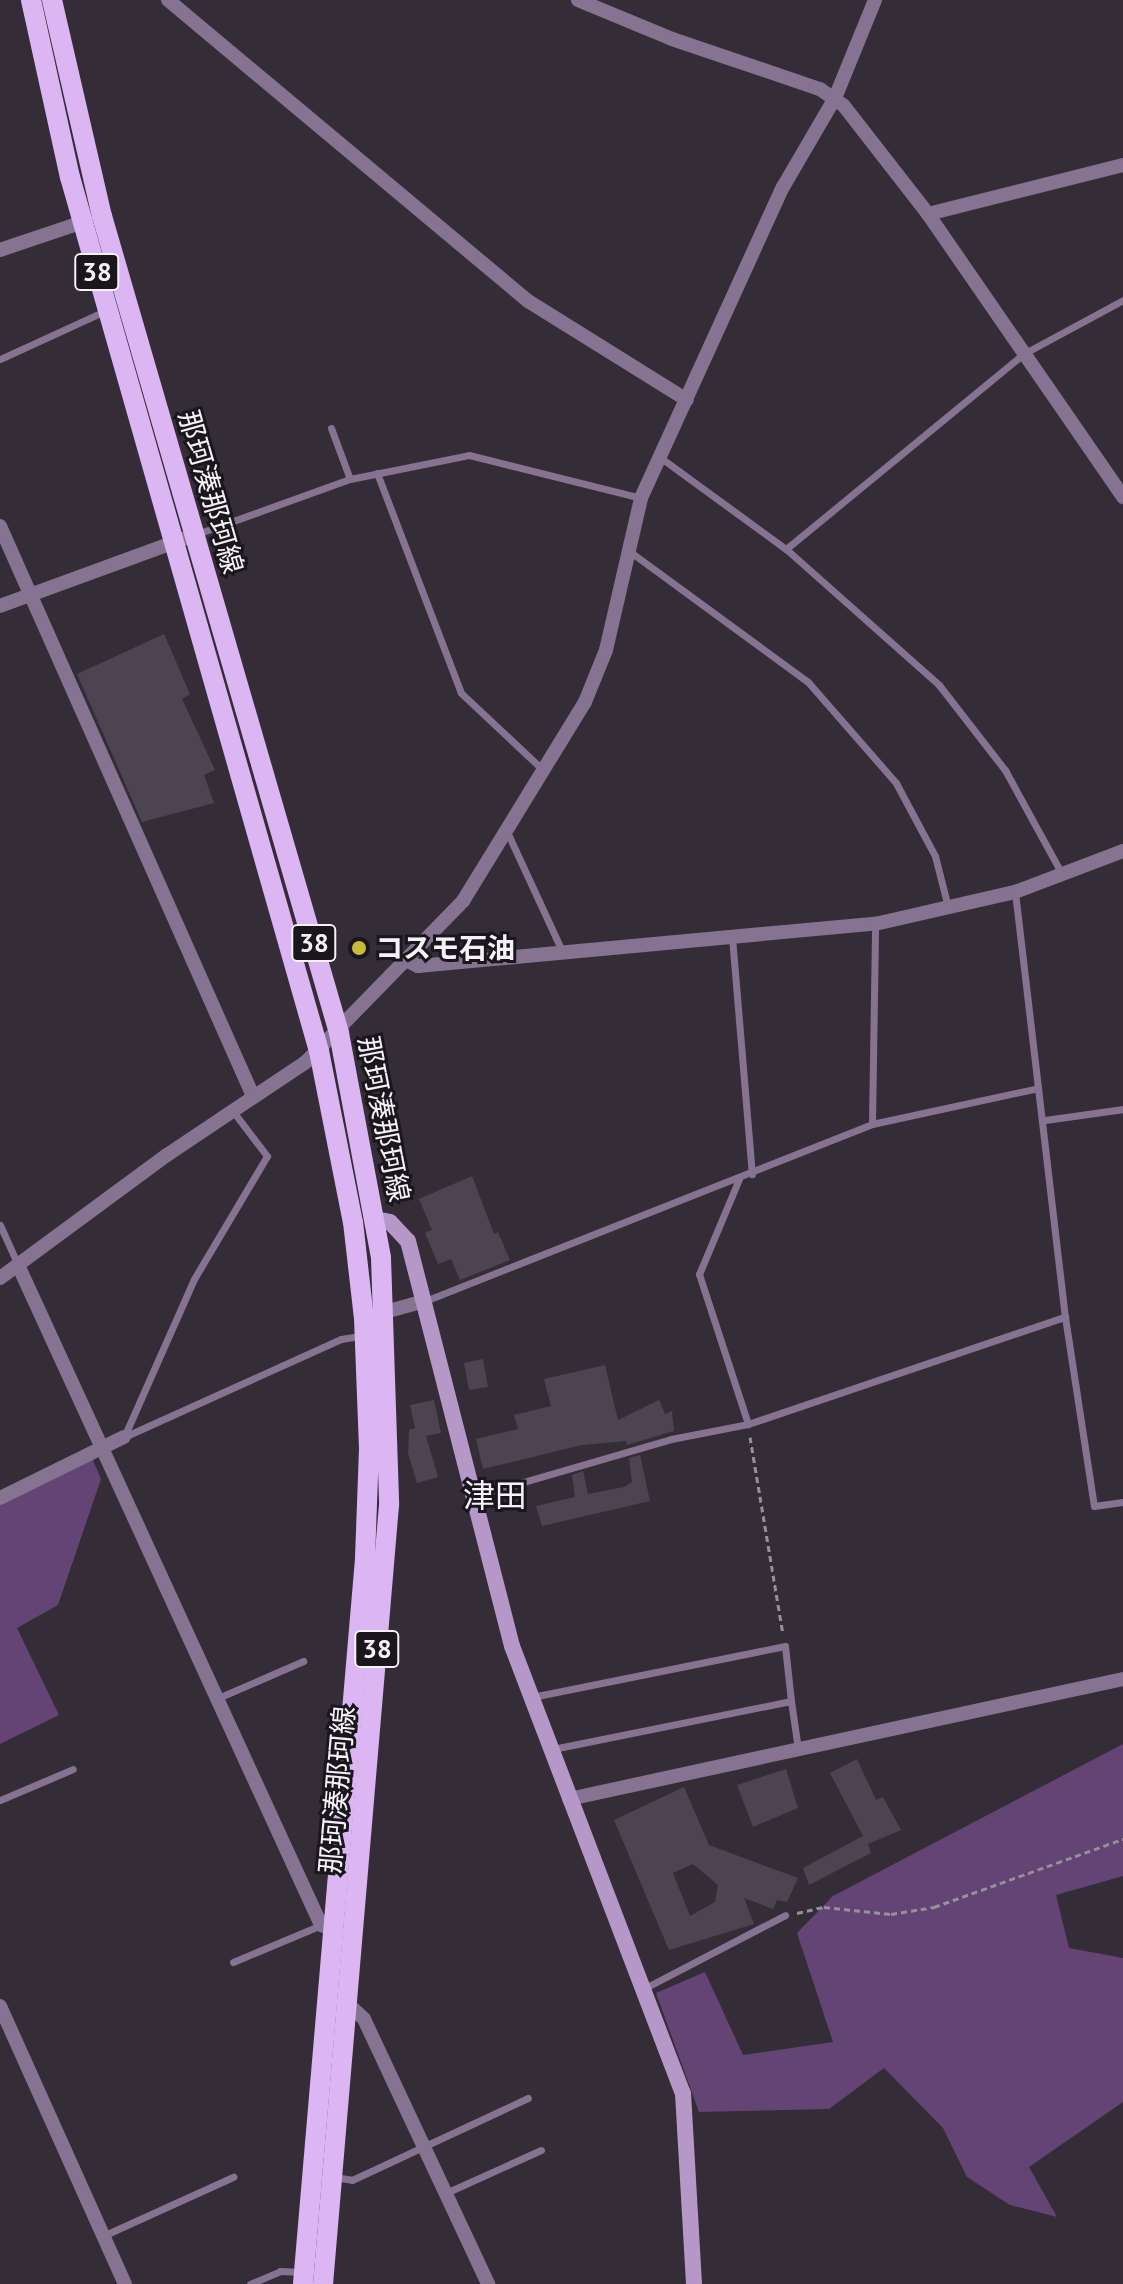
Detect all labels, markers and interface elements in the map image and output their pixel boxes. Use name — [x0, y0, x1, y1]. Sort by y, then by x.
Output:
road number: 38 — [73, 250, 121, 294]
street label: 那珂湊那珂線 — [172, 407, 250, 577]
road number: 38 — [290, 921, 338, 965]
place label: コスモ石油 — [375, 931, 515, 965]
marker: コスモ石油 — [350, 939, 368, 957]
street label: 那珂湊那珂線 — [351, 1033, 417, 1205]
district label: 津田 — [463, 1476, 527, 1514]
road number: 38 — [353, 1627, 401, 1671]
street label: 那珂湊那珂線 — [313, 1705, 361, 1875]

